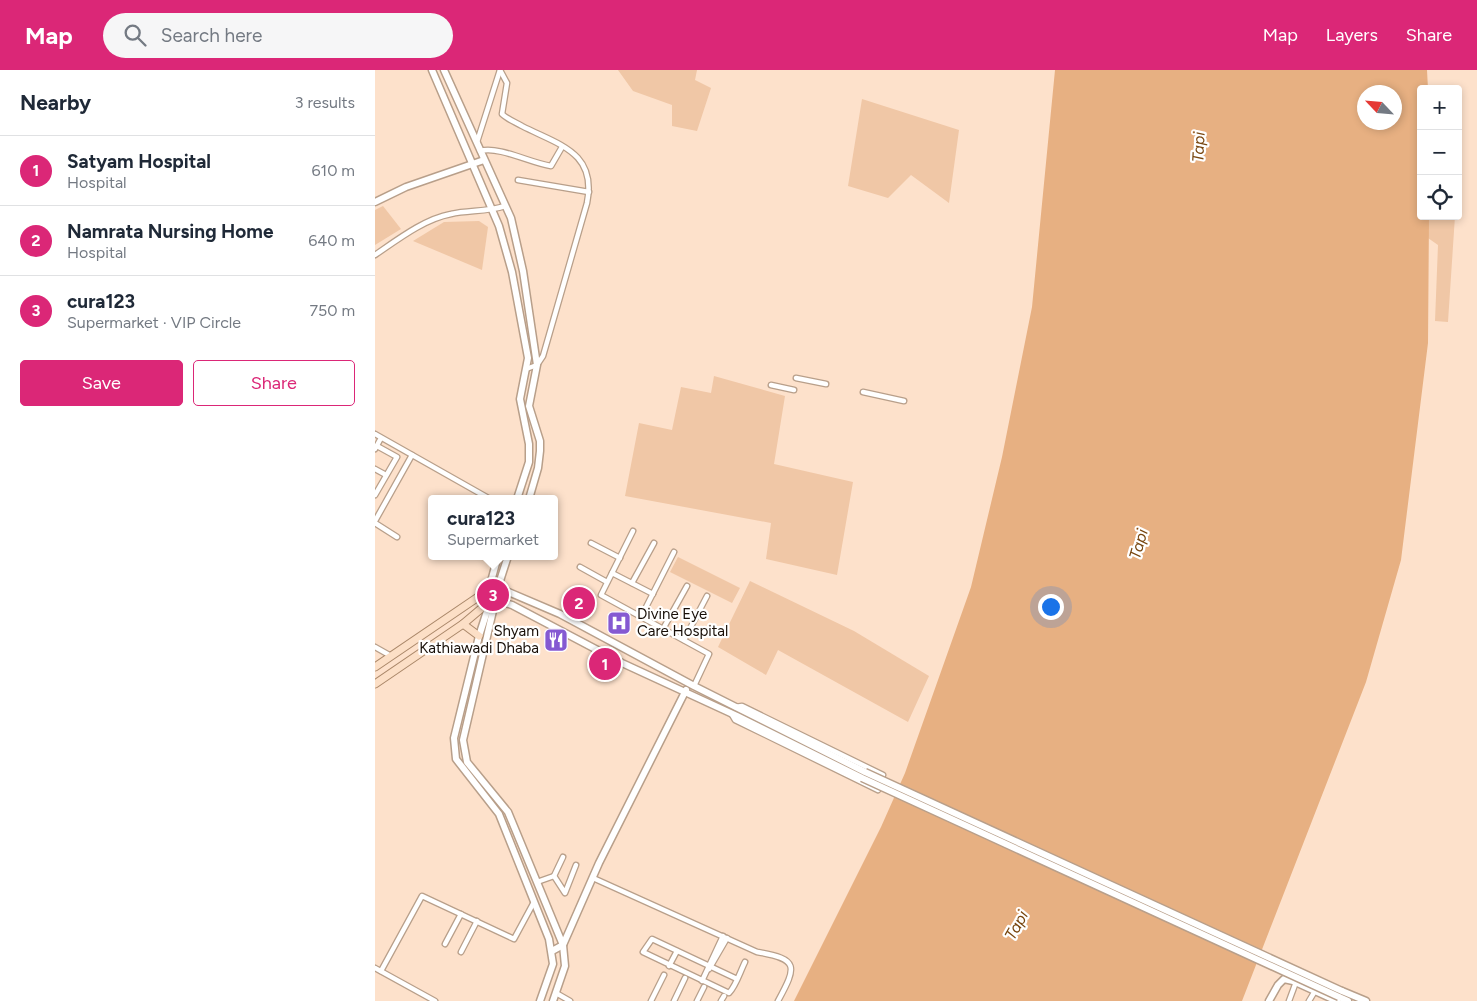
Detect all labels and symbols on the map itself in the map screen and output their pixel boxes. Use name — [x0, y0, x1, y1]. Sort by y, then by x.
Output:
north arrow — [1357, 85, 1402, 130]
water label: Tapi — [1188, 131, 1209, 163]
water label: Tapi — [1125, 527, 1152, 561]
pin: 3 — [477, 576, 509, 614]
pin: 2 — [563, 584, 595, 622]
your location — [1038, 594, 1064, 620]
place label: Divine Eye Care Hospital — [637, 605, 728, 640]
hospital icon: Divine Eye Care Hospital — [606, 610, 632, 636]
place label: Shyam Kathiawadi Dhaba — [419, 622, 539, 657]
restaurant icon: Shyam Kathiawadi Dhaba — [543, 627, 569, 653]
pin: 1 — [589, 645, 621, 683]
water label: Tapi — [1001, 907, 1032, 943]

